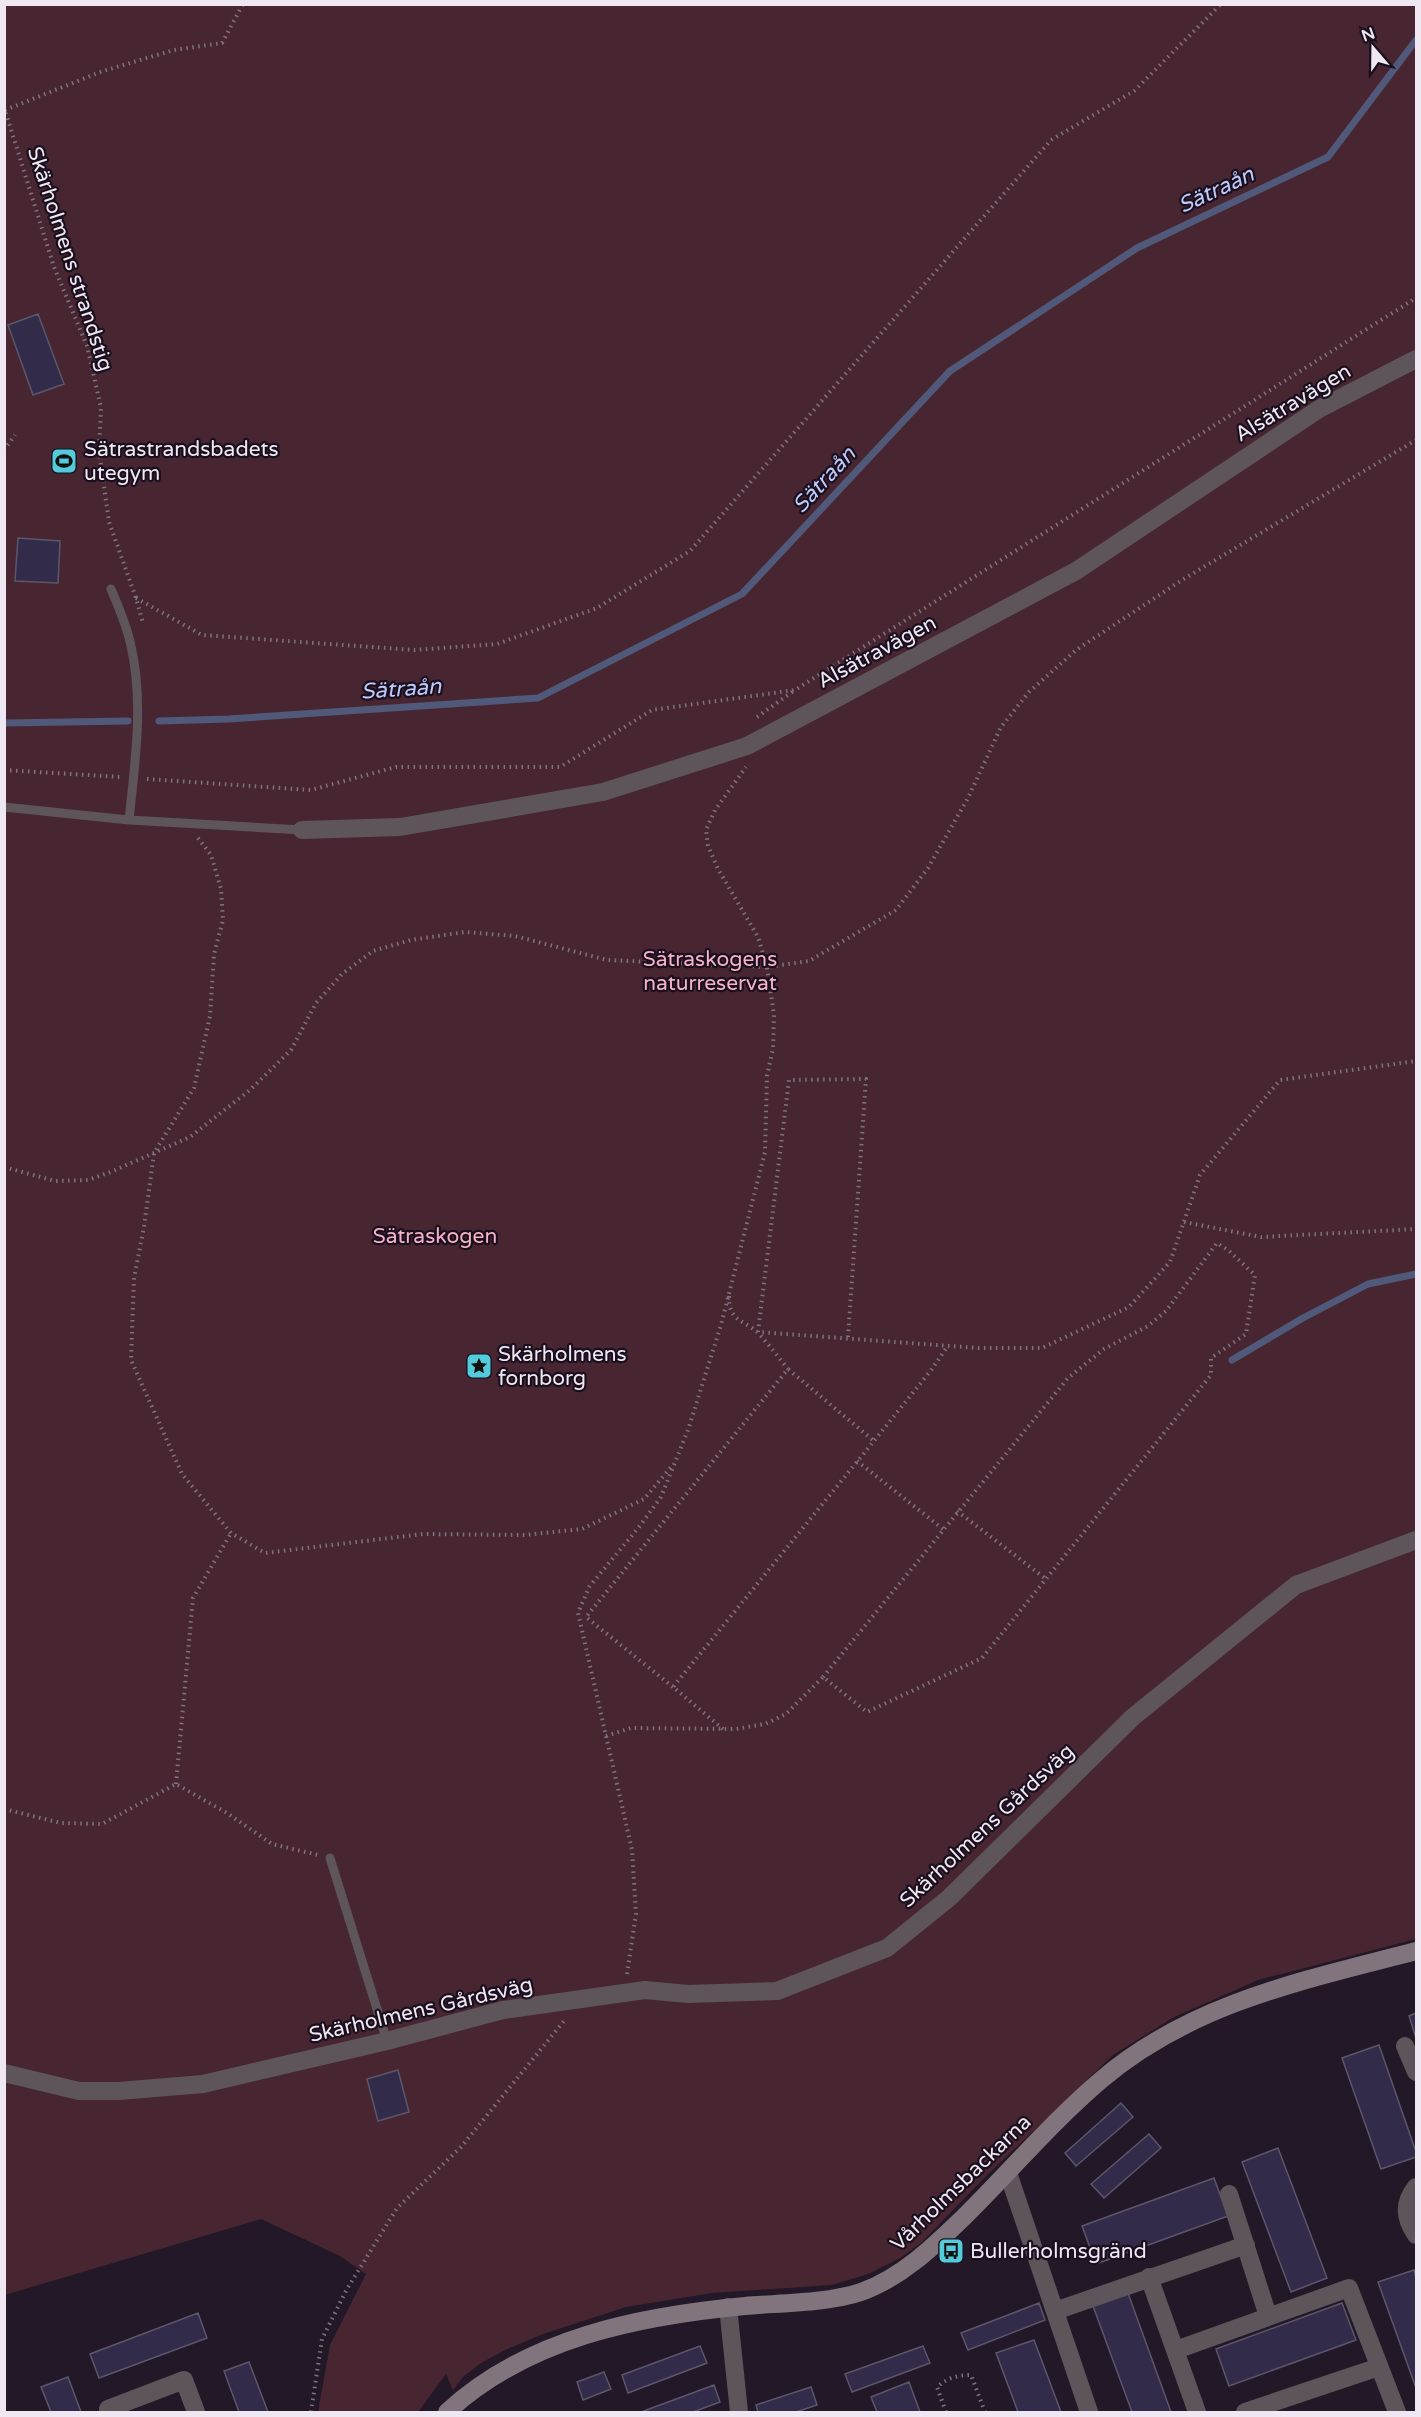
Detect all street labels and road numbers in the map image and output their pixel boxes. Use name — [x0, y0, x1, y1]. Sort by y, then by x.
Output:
street label: Skärholmens strandstig — [22, 144, 118, 374]
street label: Alsätravägen — [1230, 359, 1356, 447]
street label: Alsätravägen — [813, 610, 941, 694]
street label: Skärholmens Gårdsväg — [895, 1739, 1079, 1913]
street label: Skärholmens Gårdsväg — [307, 1972, 535, 2048]
street label: Vårholmsbackarna — [886, 2110, 1036, 2256]

